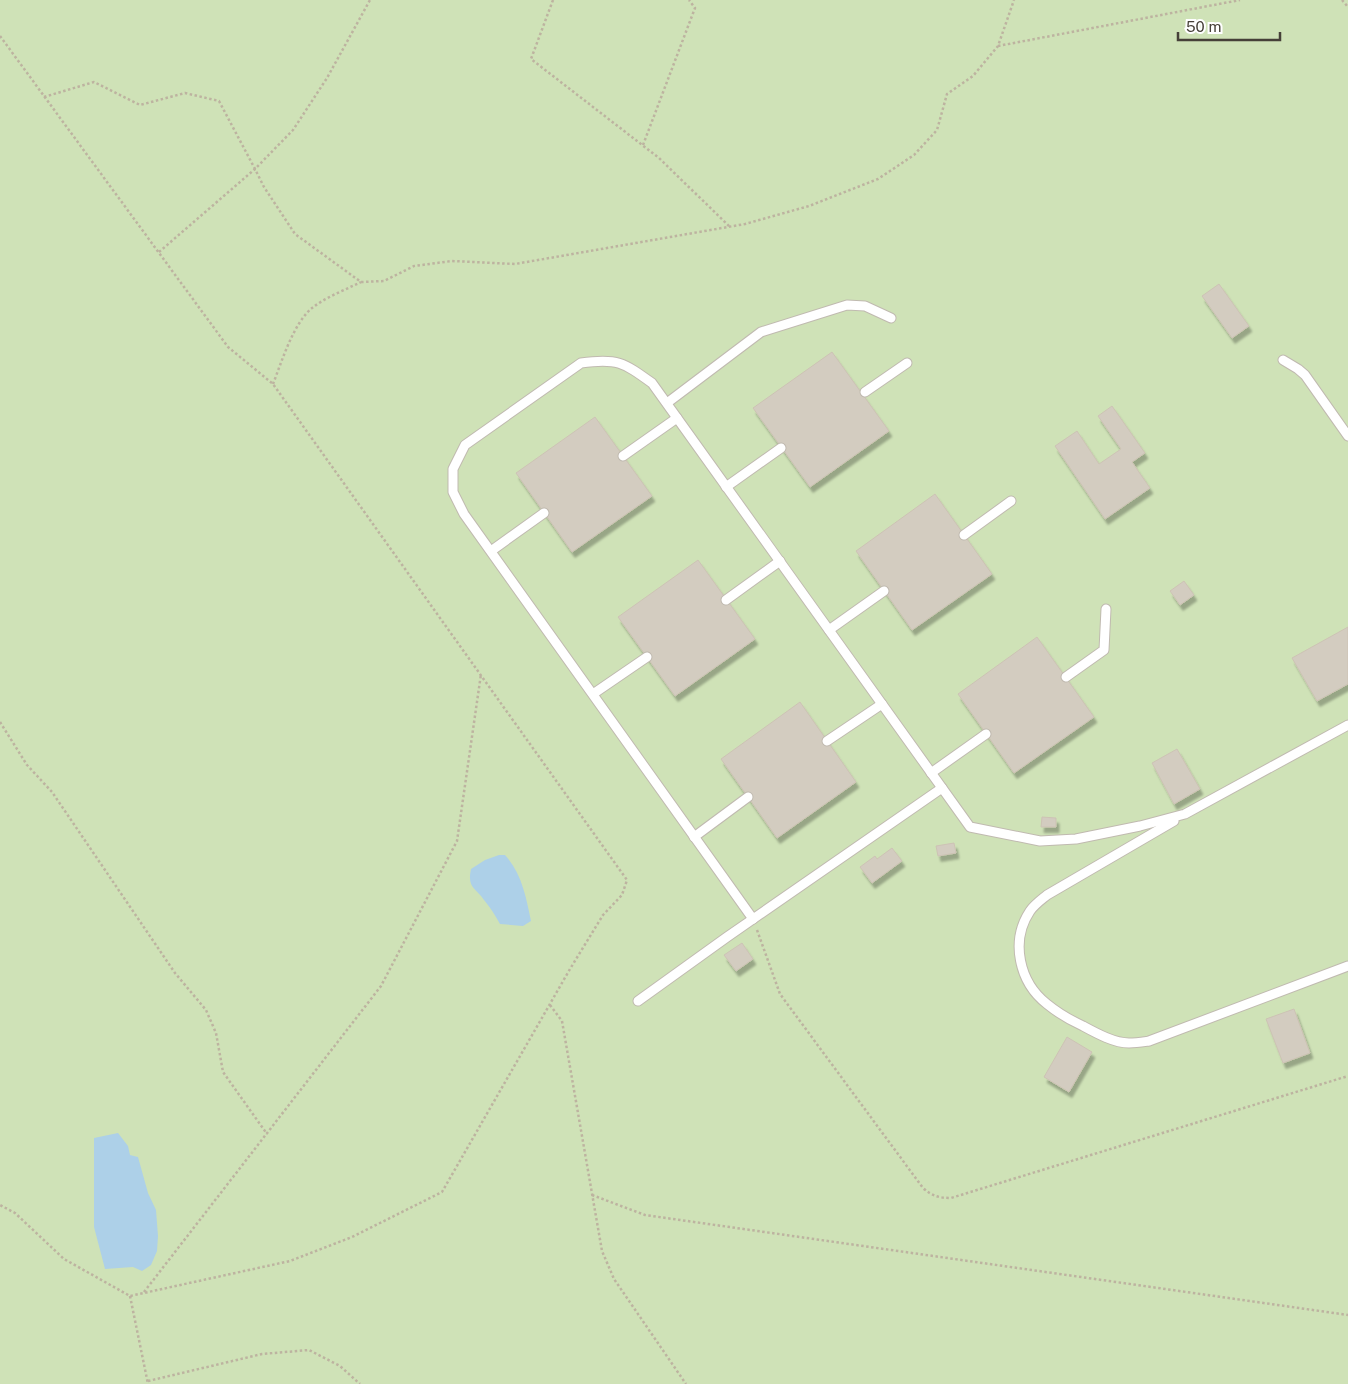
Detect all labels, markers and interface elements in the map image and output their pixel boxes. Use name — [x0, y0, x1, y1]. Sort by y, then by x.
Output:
scale bar — [1178, 10, 1280, 42]
text: 50 m — [1186, 18, 1221, 35]

